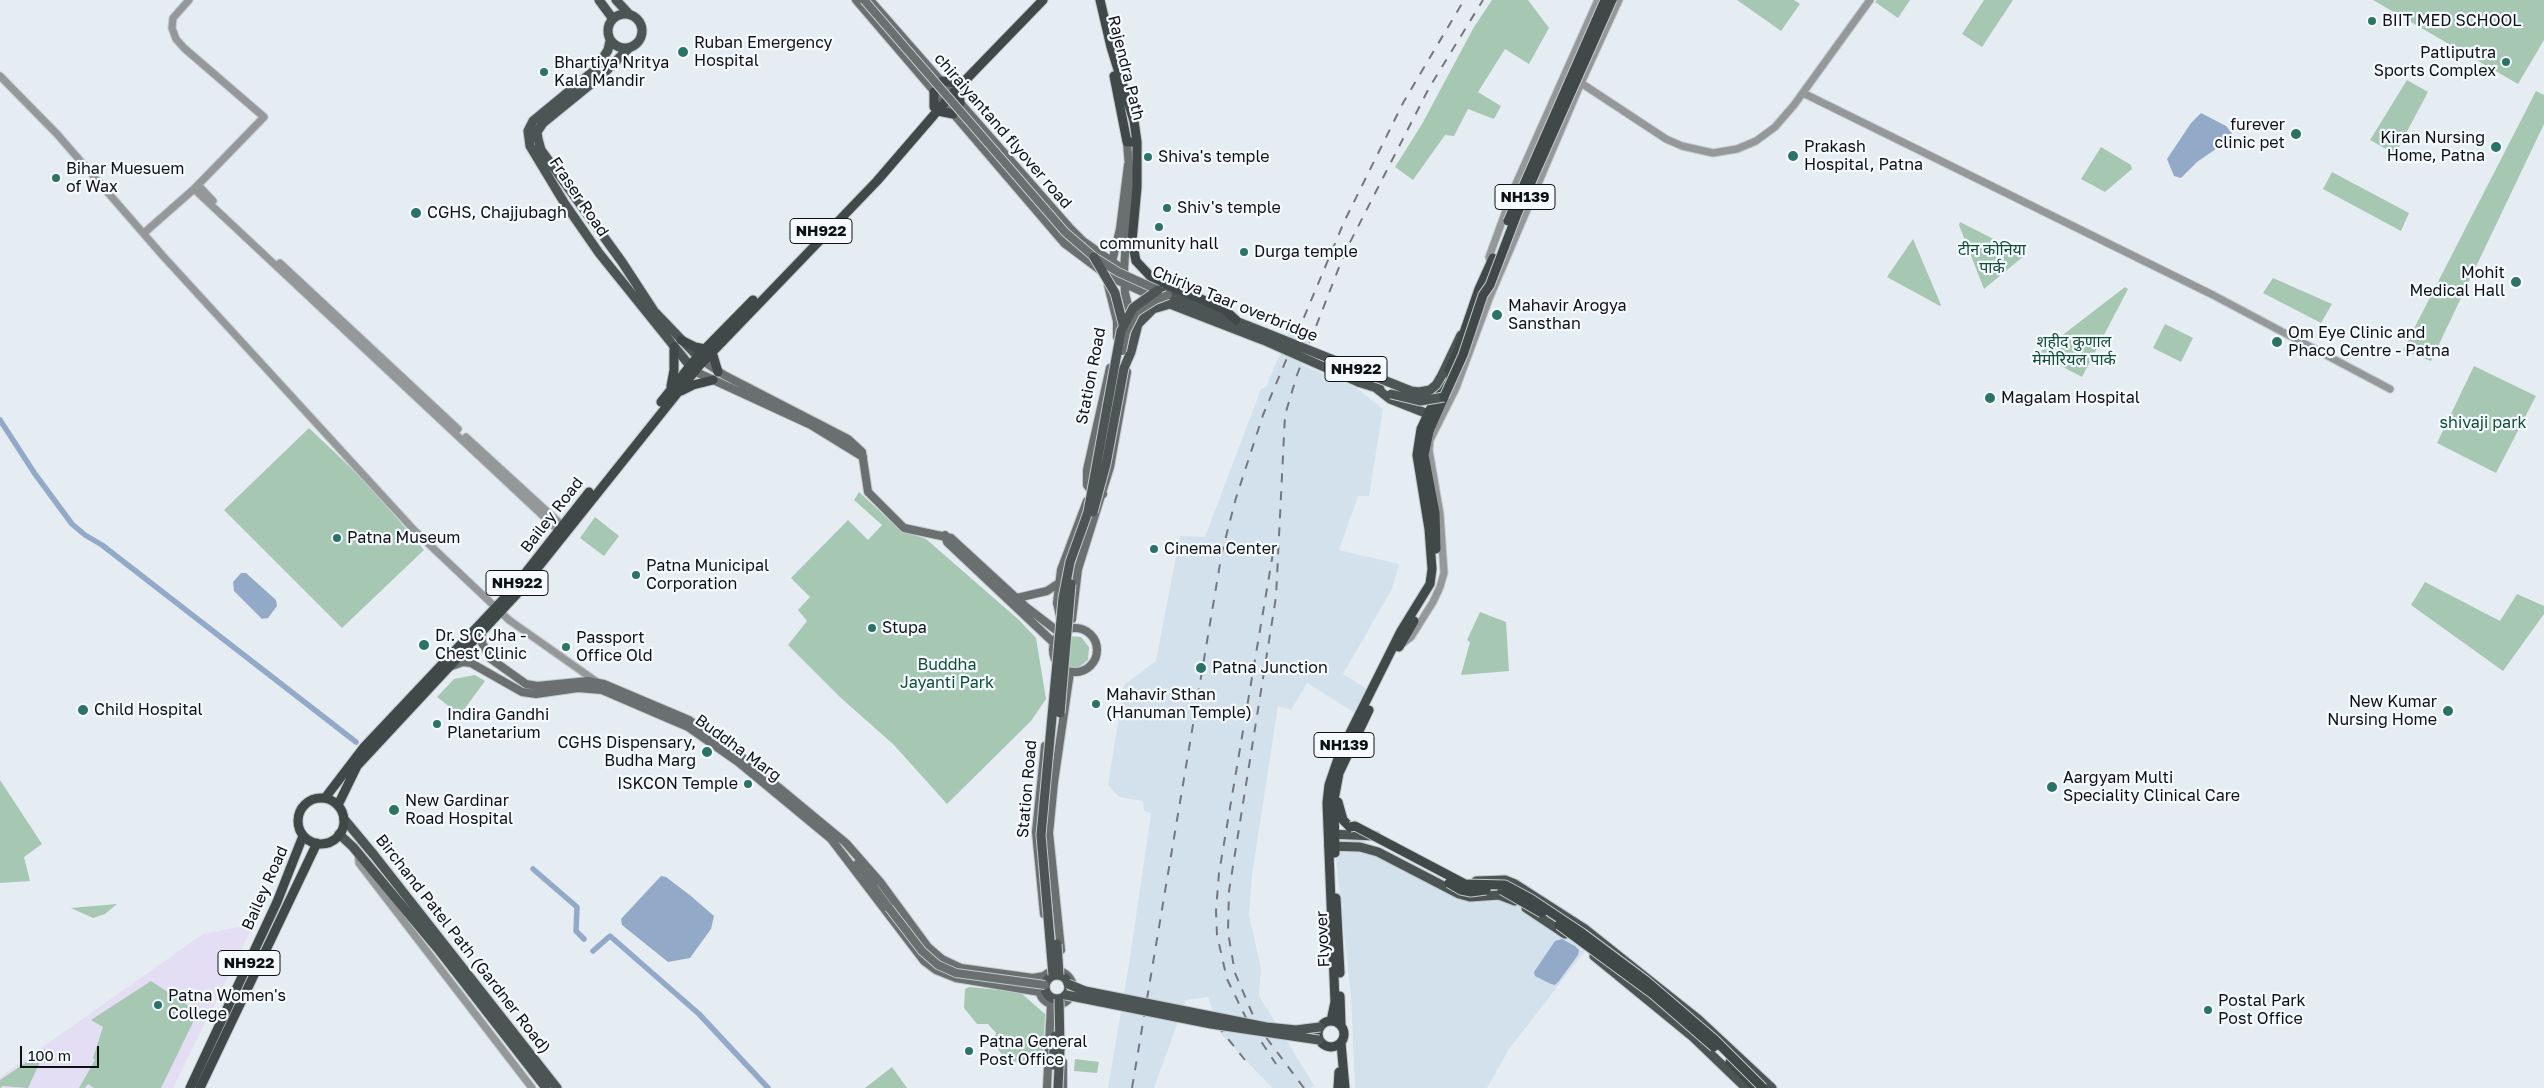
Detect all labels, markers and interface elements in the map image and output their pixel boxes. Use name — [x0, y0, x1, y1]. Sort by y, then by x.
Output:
place label: BIIT MED SCHOOL — [2382, 11, 2521, 31]
street label: Rajendra Path — [1104, 13, 1148, 123]
marker: BIIT MED SCHOOL — [2366, 15, 2378, 27]
place label: Ruban Emergency Hospital — [694, 33, 833, 71]
place label: Patliputra Sports Complex — [2374, 43, 2496, 81]
marker: Ruban Emergency Hospital — [676, 45, 690, 59]
street label: chiraiyantand flyover road — [930, 49, 1076, 213]
place label: Bhartiya Nritya Kala Mandir — [554, 53, 669, 91]
marker: Patliputra Sports Complex — [2500, 56, 2512, 68]
marker: Bhartiya Nritya Kala Mandir — [538, 66, 550, 78]
place label: furever clinic pet — [2215, 115, 2285, 153]
marker: furever clinic pet — [2289, 127, 2303, 141]
place label: Kiran Nursing Home, Patna — [2380, 128, 2485, 166]
place label: Prakash Hospital, Patna — [1804, 137, 1923, 175]
marker: Kiran Nursing Home, Patna — [2489, 140, 2503, 154]
place label: Shiva's temple — [1158, 147, 1270, 167]
marker: Prakash Hospital, Patna — [1786, 149, 1800, 163]
marker: Shiva's temple — [1142, 151, 1154, 163]
street label: Fraser Road — [545, 154, 613, 240]
place label: Bihar Muesuem of Wax — [66, 159, 184, 197]
marker: Bihar Muesuem of Wax — [50, 172, 62, 184]
road number: NH139 — [1495, 184, 1555, 210]
place label: Shiv's temple — [1177, 198, 1281, 218]
marker: Shiv's temple — [1161, 202, 1173, 214]
place label: CGHS, Chajjubagh — [427, 203, 567, 223]
marker: CGHS, Chajjubagh — [409, 206, 423, 220]
road number: NH922 — [790, 218, 852, 244]
marker: community hall — [1153, 221, 1165, 233]
place label: community hall — [1099, 234, 1219, 254]
park label: टीन कोनिया पार्क — [1958, 240, 2026, 278]
place label: Durga temple — [1254, 242, 1358, 262]
marker: Durga temple — [1238, 246, 1250, 258]
street label: Chiriya Taar overbridge — [1150, 262, 1320, 346]
place label: Mohit Medical Hall — [2410, 263, 2505, 301]
marker: Mohit Medical Hall — [2509, 275, 2523, 289]
place label: Mahavir Arogya Sansthan — [1508, 296, 1627, 334]
marker: Mahavir Arogya Sansthan — [1490, 308, 1504, 322]
place label: Om Eye Clinic and Phaco Centre - Patna — [2288, 323, 2450, 361]
street label: Station Road — [1072, 326, 1110, 426]
park label: शहीद कुणाल मेमोरियल पार्क — [2032, 332, 2116, 370]
marker: Om Eye Clinic and Phaco Centre - Patna — [2270, 335, 2284, 349]
road number: NH922 — [1325, 356, 1387, 382]
place label: Magalam Hospital — [2001, 388, 2140, 408]
marker: Magalam Hospital — [1983, 391, 1997, 405]
park label: shivaji park — [2440, 413, 2526, 433]
street label: Bailey Road — [517, 474, 587, 556]
place label: Patna Museum — [347, 528, 461, 548]
marker: Patna Museum — [331, 532, 343, 544]
place label: Cinema Center — [1164, 539, 1277, 559]
marker: Cinema Center — [1148, 543, 1160, 555]
place label: Patna Municipal Corporation — [646, 556, 769, 594]
marker: Patna Municipal Corporation — [630, 569, 642, 581]
road number: NH922 — [486, 570, 548, 596]
place label: Stupa — [882, 618, 927, 638]
marker: Stupa — [866, 622, 878, 634]
place label: Dr. S C Jha - Chest Clinic — [435, 626, 527, 664]
place label: Passport Office Old — [576, 628, 653, 666]
marker: Dr. S C Jha - Chest Clinic — [417, 638, 431, 652]
marker: Passport Office Old — [560, 641, 572, 653]
park label: Buddha Jayanti Park — [900, 655, 994, 693]
place label: Patna Junction — [1212, 658, 1328, 678]
marker: Patna Junction — [1194, 661, 1208, 675]
place label: Mahavir Sthan (Hanuman Temple) — [1106, 685, 1252, 723]
place label: New Kumar Nursing Home — [2327, 692, 2437, 730]
marker: Mahavir Sthan (Hanuman Temple) — [1090, 698, 1102, 710]
place label: Child Hospital — [94, 700, 203, 720]
marker: Child Hospital — [76, 703, 90, 717]
marker: New Kumar Nursing Home — [2441, 704, 2455, 718]
place label: Indira Gandhi Planetarium — [447, 705, 549, 743]
street label: Buddha Marg — [691, 710, 785, 786]
marker: Indira Gandhi Planetarium — [431, 718, 443, 730]
road number: NH139 — [1314, 732, 1374, 758]
place label: CGHS Dispensary, Budha Marg — [557, 733, 696, 771]
street label: Station Road — [1013, 739, 1041, 839]
marker: CGHS Dispensary, Budha Marg — [700, 745, 714, 759]
place label: Aargyam Multi Speciality Clinical Care — [2063, 768, 2240, 806]
place label: ISKCON Temple — [617, 774, 738, 794]
marker: ISKCON Temple — [742, 778, 754, 790]
marker: Aargyam Multi Speciality Clinical Care — [2045, 780, 2059, 794]
place label: New Gardinar Road Hospital — [405, 791, 513, 829]
marker: New Gardinar Road Hospital — [387, 803, 401, 817]
street label: Birchand Patel Path (Gardner Road) — [371, 831, 555, 1057]
street label: Bailey Road — [238, 843, 292, 933]
street label: Flyover — [1312, 910, 1334, 968]
road number: NH922 — [218, 950, 280, 976]
place label: Patna Women's College — [168, 986, 286, 1024]
place label: Postal Park Post Office — [2218, 991, 2306, 1029]
marker: Patna Women's College — [152, 999, 164, 1011]
marker: Postal Park Post Office — [2202, 1004, 2214, 1016]
place label: Patna General Post Office — [979, 1032, 1087, 1070]
scale bar — [22, 1036, 101, 1068]
marker: Patna General Post Office — [963, 1045, 975, 1057]
text: 100 m — [28, 1046, 71, 1064]

